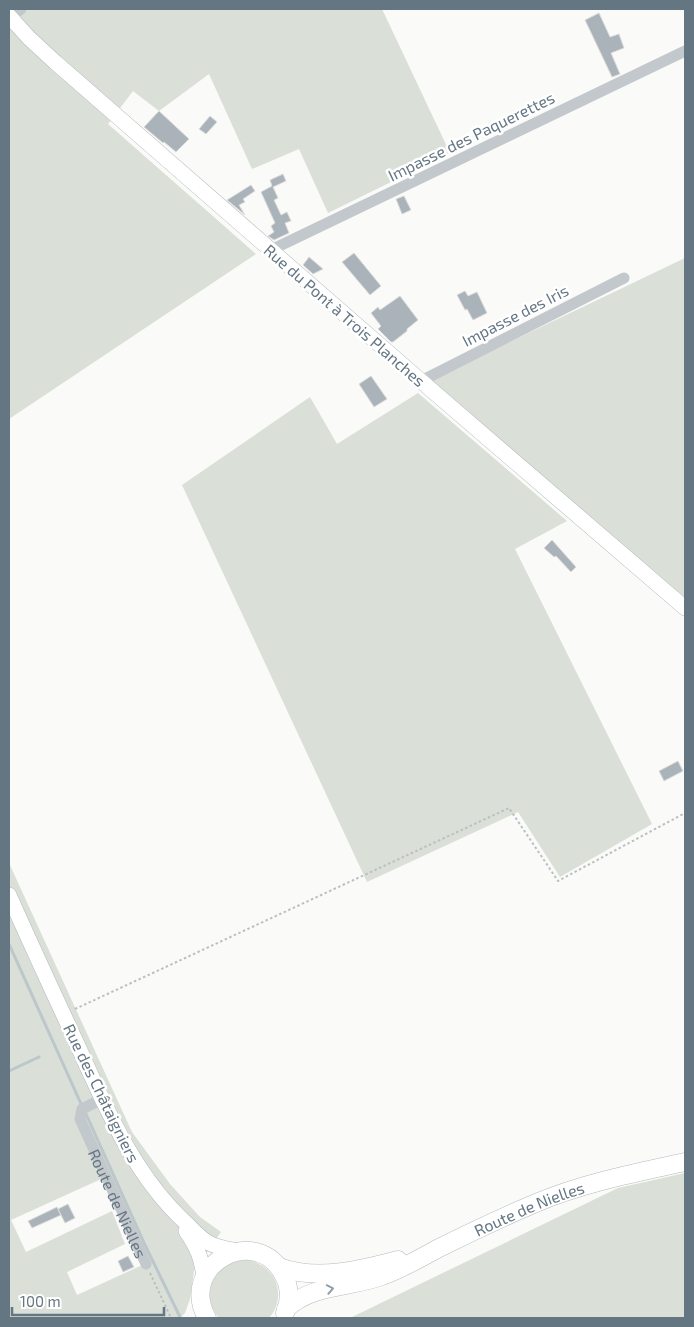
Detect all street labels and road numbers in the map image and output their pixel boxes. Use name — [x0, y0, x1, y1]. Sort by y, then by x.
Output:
street label: Impasse des Paquerettes — [385, 87, 557, 185]
street label: Rue du Pont à Trois Planches — [261, 240, 429, 390]
street label: Impasse des Iris — [459, 280, 571, 350]
street label: Rue des Châtaigniers — [60, 1021, 144, 1165]
street label: Route de Nielles — [85, 1146, 151, 1261]
street label: Route de Nielles — [471, 1177, 586, 1239]

